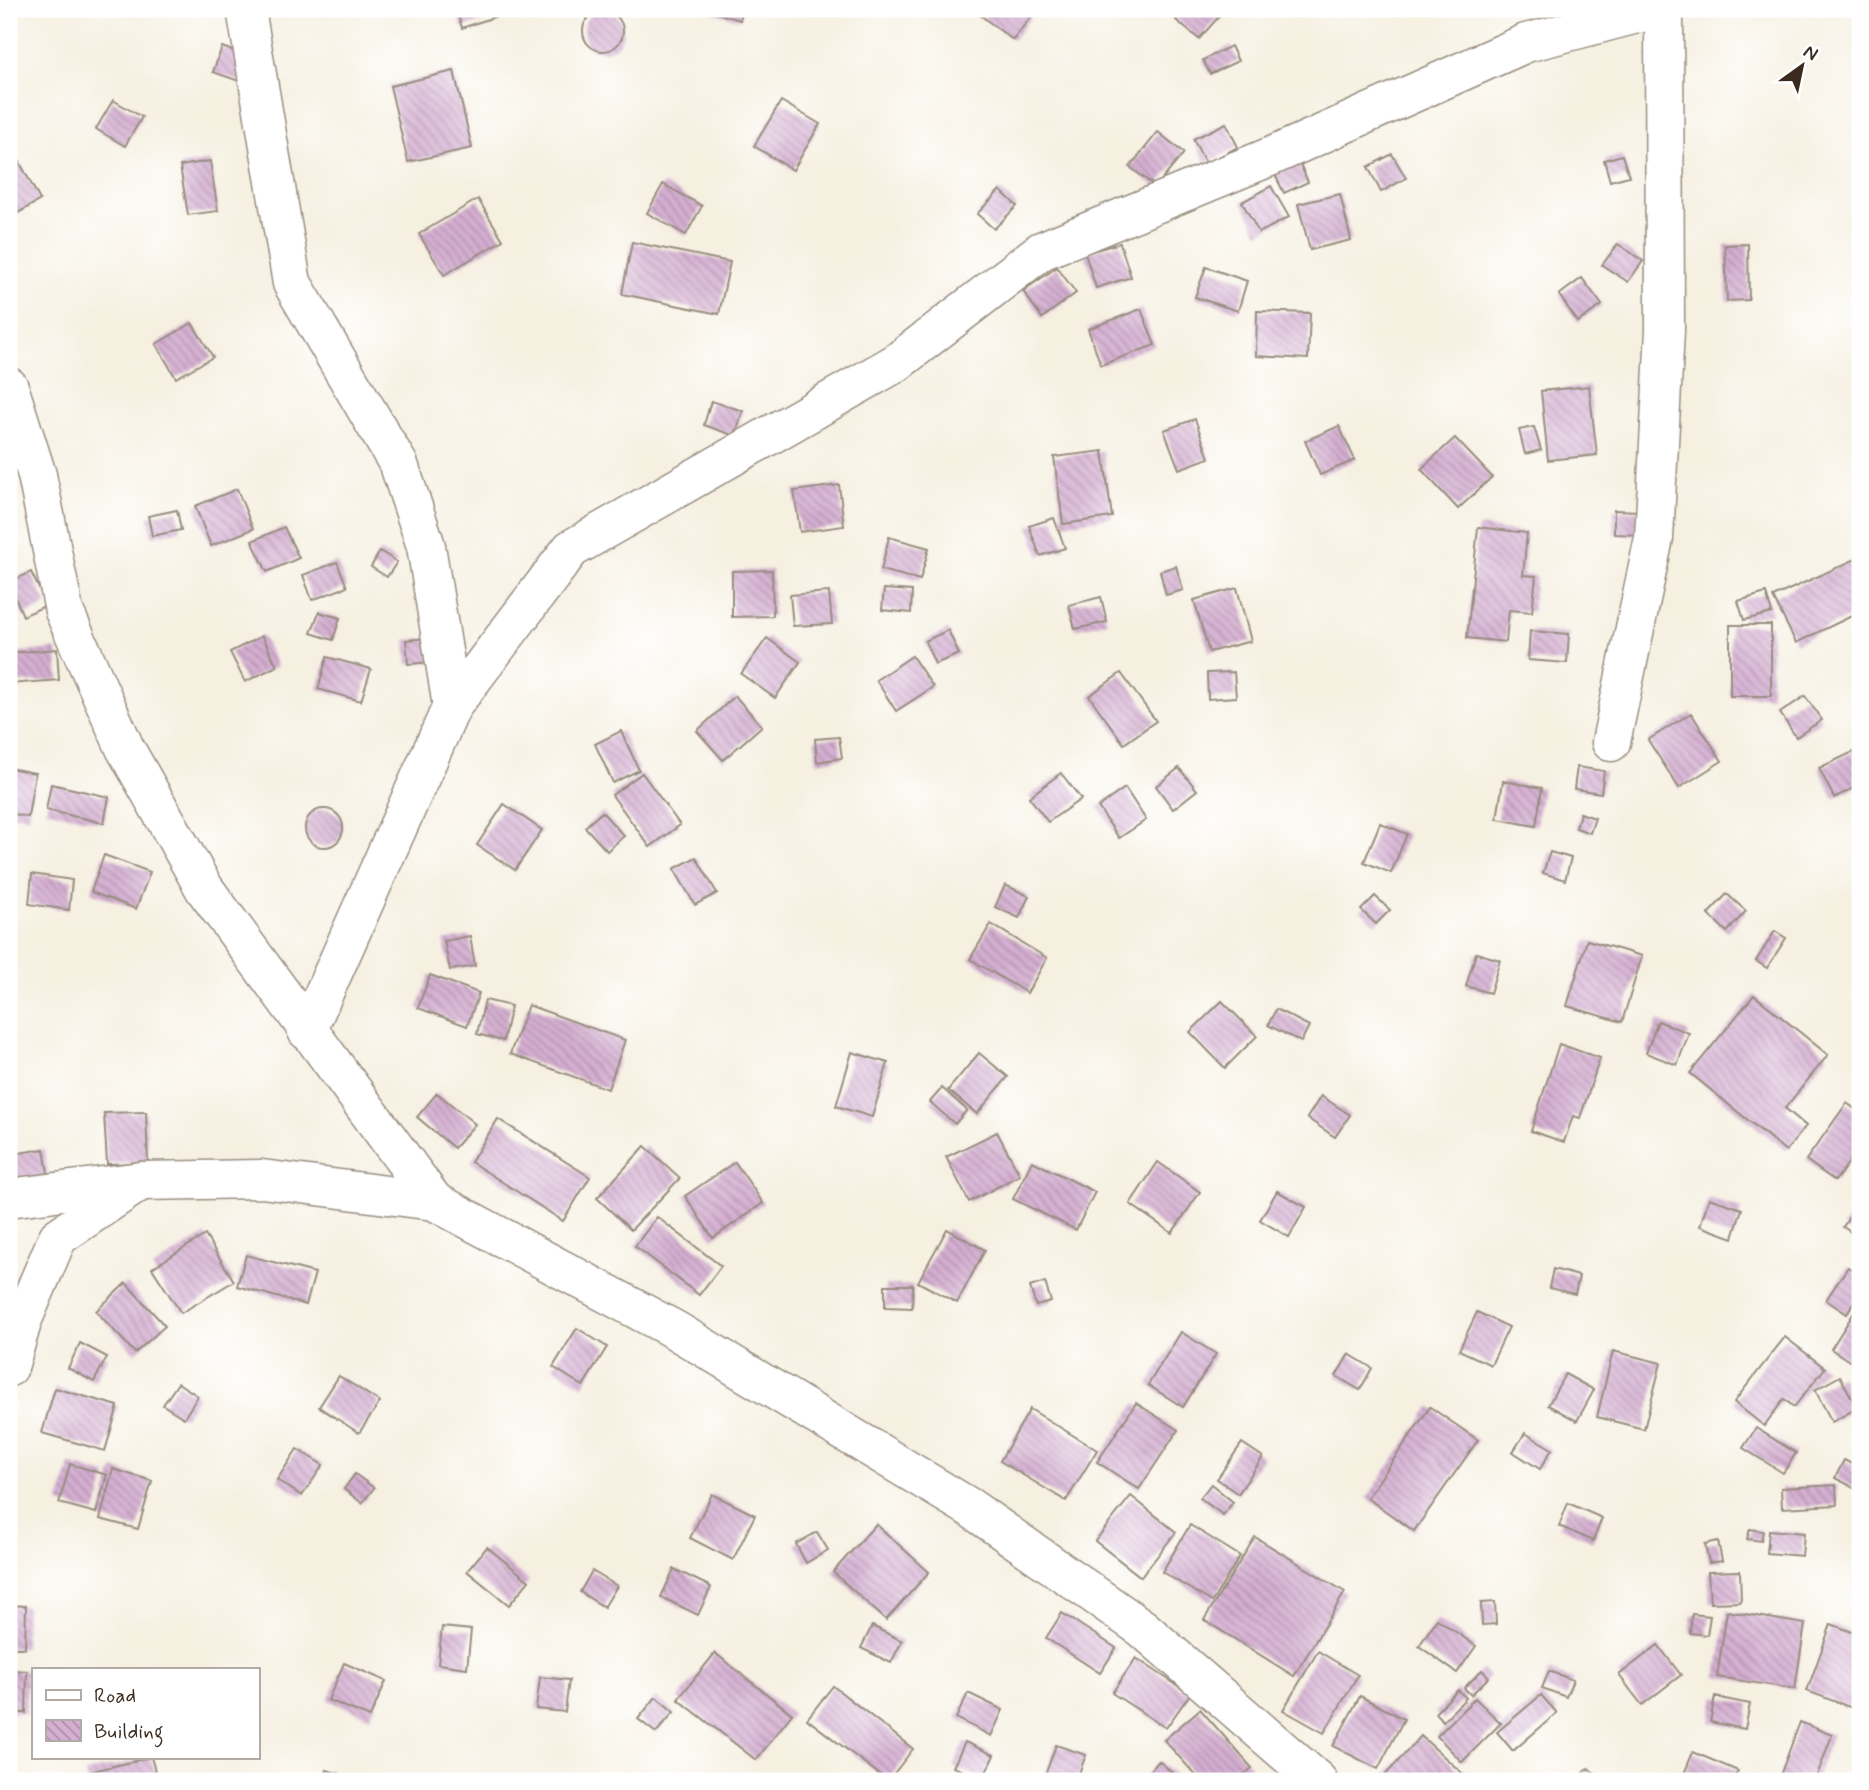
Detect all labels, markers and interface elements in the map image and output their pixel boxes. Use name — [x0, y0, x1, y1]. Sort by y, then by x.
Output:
north arrow — [1768, 32, 1838, 102]
text: N — [1798, 39, 1823, 67]
legend — [32, 1668, 259, 1758]
text: Road — [94, 1682, 136, 1710]
text: Building — [94, 1718, 164, 1748]

